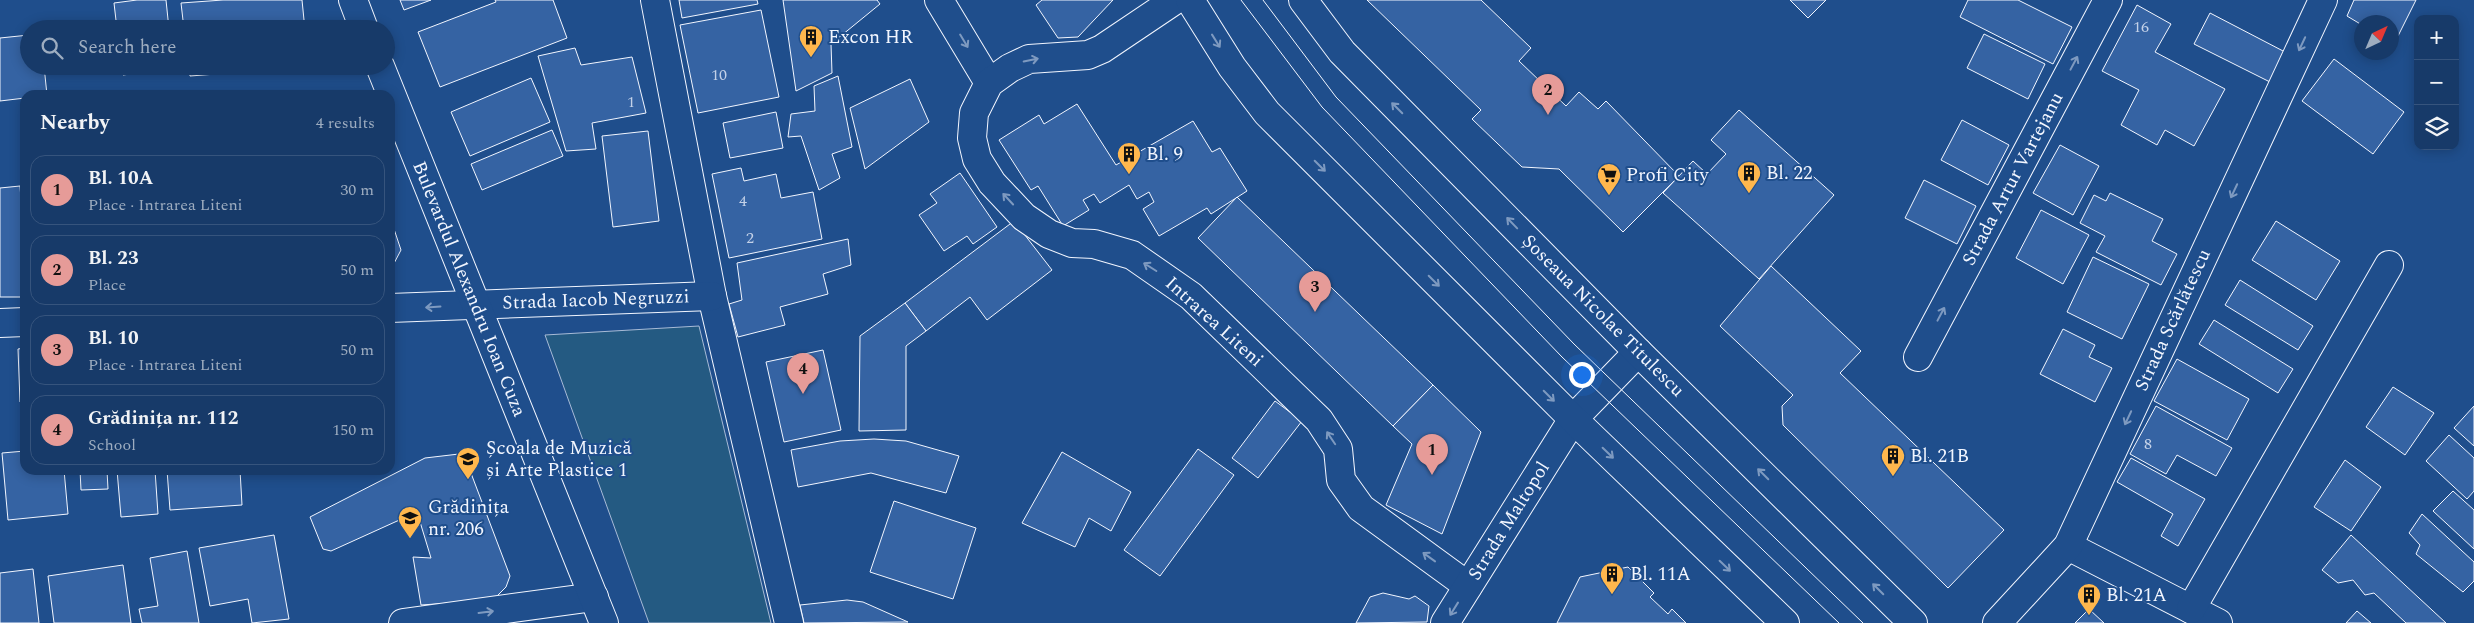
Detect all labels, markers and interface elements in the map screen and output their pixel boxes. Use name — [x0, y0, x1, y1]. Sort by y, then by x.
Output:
house number: 16 — [2133, 15, 2149, 39]
north arrow — [2354, 15, 2399, 60]
map controls — [2414, 15, 2459, 150]
button: + — [2414, 15, 2459, 60]
search box — [20, 20, 395, 75]
place label: Excon HR — [828, 23, 913, 52]
building icon: Excon HR — [798, 24, 824, 58]
text: Search here — [78, 33, 177, 62]
icon: search — [38, 34, 66, 62]
one-way arrow — [959, 34, 969, 49]
one-way arrow — [1211, 34, 1221, 48]
one-way arrow — [2297, 36, 2307, 51]
one-way arrow — [1023, 55, 1039, 65]
one-way arrow — [2070, 56, 2080, 70]
button: − — [2414, 60, 2459, 105]
house number: 10 — [711, 63, 727, 87]
pin: 2 — [1532, 74, 1564, 115]
street label: Strada Artur Vartejanu — [1955, 87, 2071, 271]
house number: 1 — [627, 90, 635, 114]
one-way arrow — [1391, 102, 1404, 114]
button: layers — [2414, 105, 2459, 150]
text: Nearby — [40, 107, 110, 139]
text: 4 results — [316, 111, 375, 135]
place label: Bl. 9 — [1146, 140, 1183, 169]
building icon: Bl. 9 — [1116, 141, 1142, 175]
street label: Bulevardul Alexandru Ioan Cuza — [404, 157, 534, 422]
place label: Bl. 22 — [1766, 159, 1812, 188]
one-way arrow — [1313, 160, 1326, 172]
building icon: Bl. 22 — [1736, 160, 1762, 194]
place label: Profi City — [1626, 161, 1709, 190]
supermarket icon: Profi City — [1596, 162, 1622, 196]
text: Bl. 10A — [88, 164, 153, 193]
text: 1 — [53, 178, 61, 202]
text: 30 m — [340, 178, 374, 202]
one-way arrow — [2228, 183, 2238, 198]
house number: 4 — [739, 189, 747, 213]
text: Place · Intrarea Liteni — [88, 193, 243, 217]
one-way arrow — [1002, 193, 1014, 206]
one-way arrow — [1506, 217, 1518, 230]
house number: 2 — [746, 226, 754, 250]
street label: Șoseaua Nicolae Titulescu — [1515, 228, 1691, 404]
text: Bl. 23 — [88, 244, 139, 273]
street label: Strada Scărlătescu — [2127, 244, 2219, 396]
text: 2 — [53, 258, 61, 282]
text: 50 m — [340, 258, 374, 282]
one-way arrow — [1144, 262, 1158, 272]
street label: Intrarea Liteni — [1158, 270, 1270, 374]
pin: 3 — [1299, 271, 1331, 312]
text: Place — [88, 273, 126, 297]
one-way arrow — [1428, 274, 1440, 286]
street label: Strada Iacob Negruzzi — [502, 282, 690, 318]
one-way arrow — [425, 302, 441, 311]
one-way arrow — [1936, 307, 1946, 322]
text: Bl. 10 — [88, 324, 139, 353]
text: 3 — [53, 338, 61, 362]
text: 50 m — [340, 338, 374, 362]
text: Place · Intrarea Liteni — [88, 353, 243, 377]
pin: 4 — [787, 353, 819, 394]
your location — [1569, 362, 1595, 388]
one-way arrow — [1543, 390, 1555, 402]
text: Grădinița nr. 112 — [88, 404, 238, 433]
one-way arrow — [2123, 410, 2132, 425]
text: 4 — [53, 418, 61, 442]
text: 150 m — [332, 418, 374, 442]
one-way arrow — [1326, 432, 1336, 446]
house number: 8 — [2144, 432, 2152, 456]
text: School — [88, 433, 136, 457]
place label: Școala de Muzică și Arte Plastice 1 — [486, 434, 632, 485]
pin: 1 — [1416, 434, 1448, 475]
place label: Bl. 21B — [1910, 442, 1969, 471]
building icon: Bl. 21B — [1880, 443, 1906, 477]
school or university icon: Școala de Muzică și Arte Plastice 1 — [455, 446, 481, 480]
one-way arrow — [1601, 447, 1614, 459]
street label: Strada Maltopol — [1461, 456, 1557, 586]
one-way arrow — [1757, 469, 1769, 481]
place label: Grădinița nr. 206 — [428, 493, 510, 544]
school or university icon: Grădinița nr. 206 — [397, 505, 423, 539]
one-way arrow — [1422, 552, 1436, 562]
place label: Bl. 11A — [1630, 560, 1691, 589]
one-way arrow — [1719, 560, 1731, 572]
building icon: Bl. 11A — [1599, 561, 1625, 595]
place label: Bl. 21A — [2106, 581, 2167, 610]
building icon: Bl. 21A — [2076, 582, 2102, 616]
one-way arrow — [1872, 583, 1884, 595]
one-way arrow — [1448, 601, 1458, 615]
one-way arrow — [478, 607, 494, 617]

